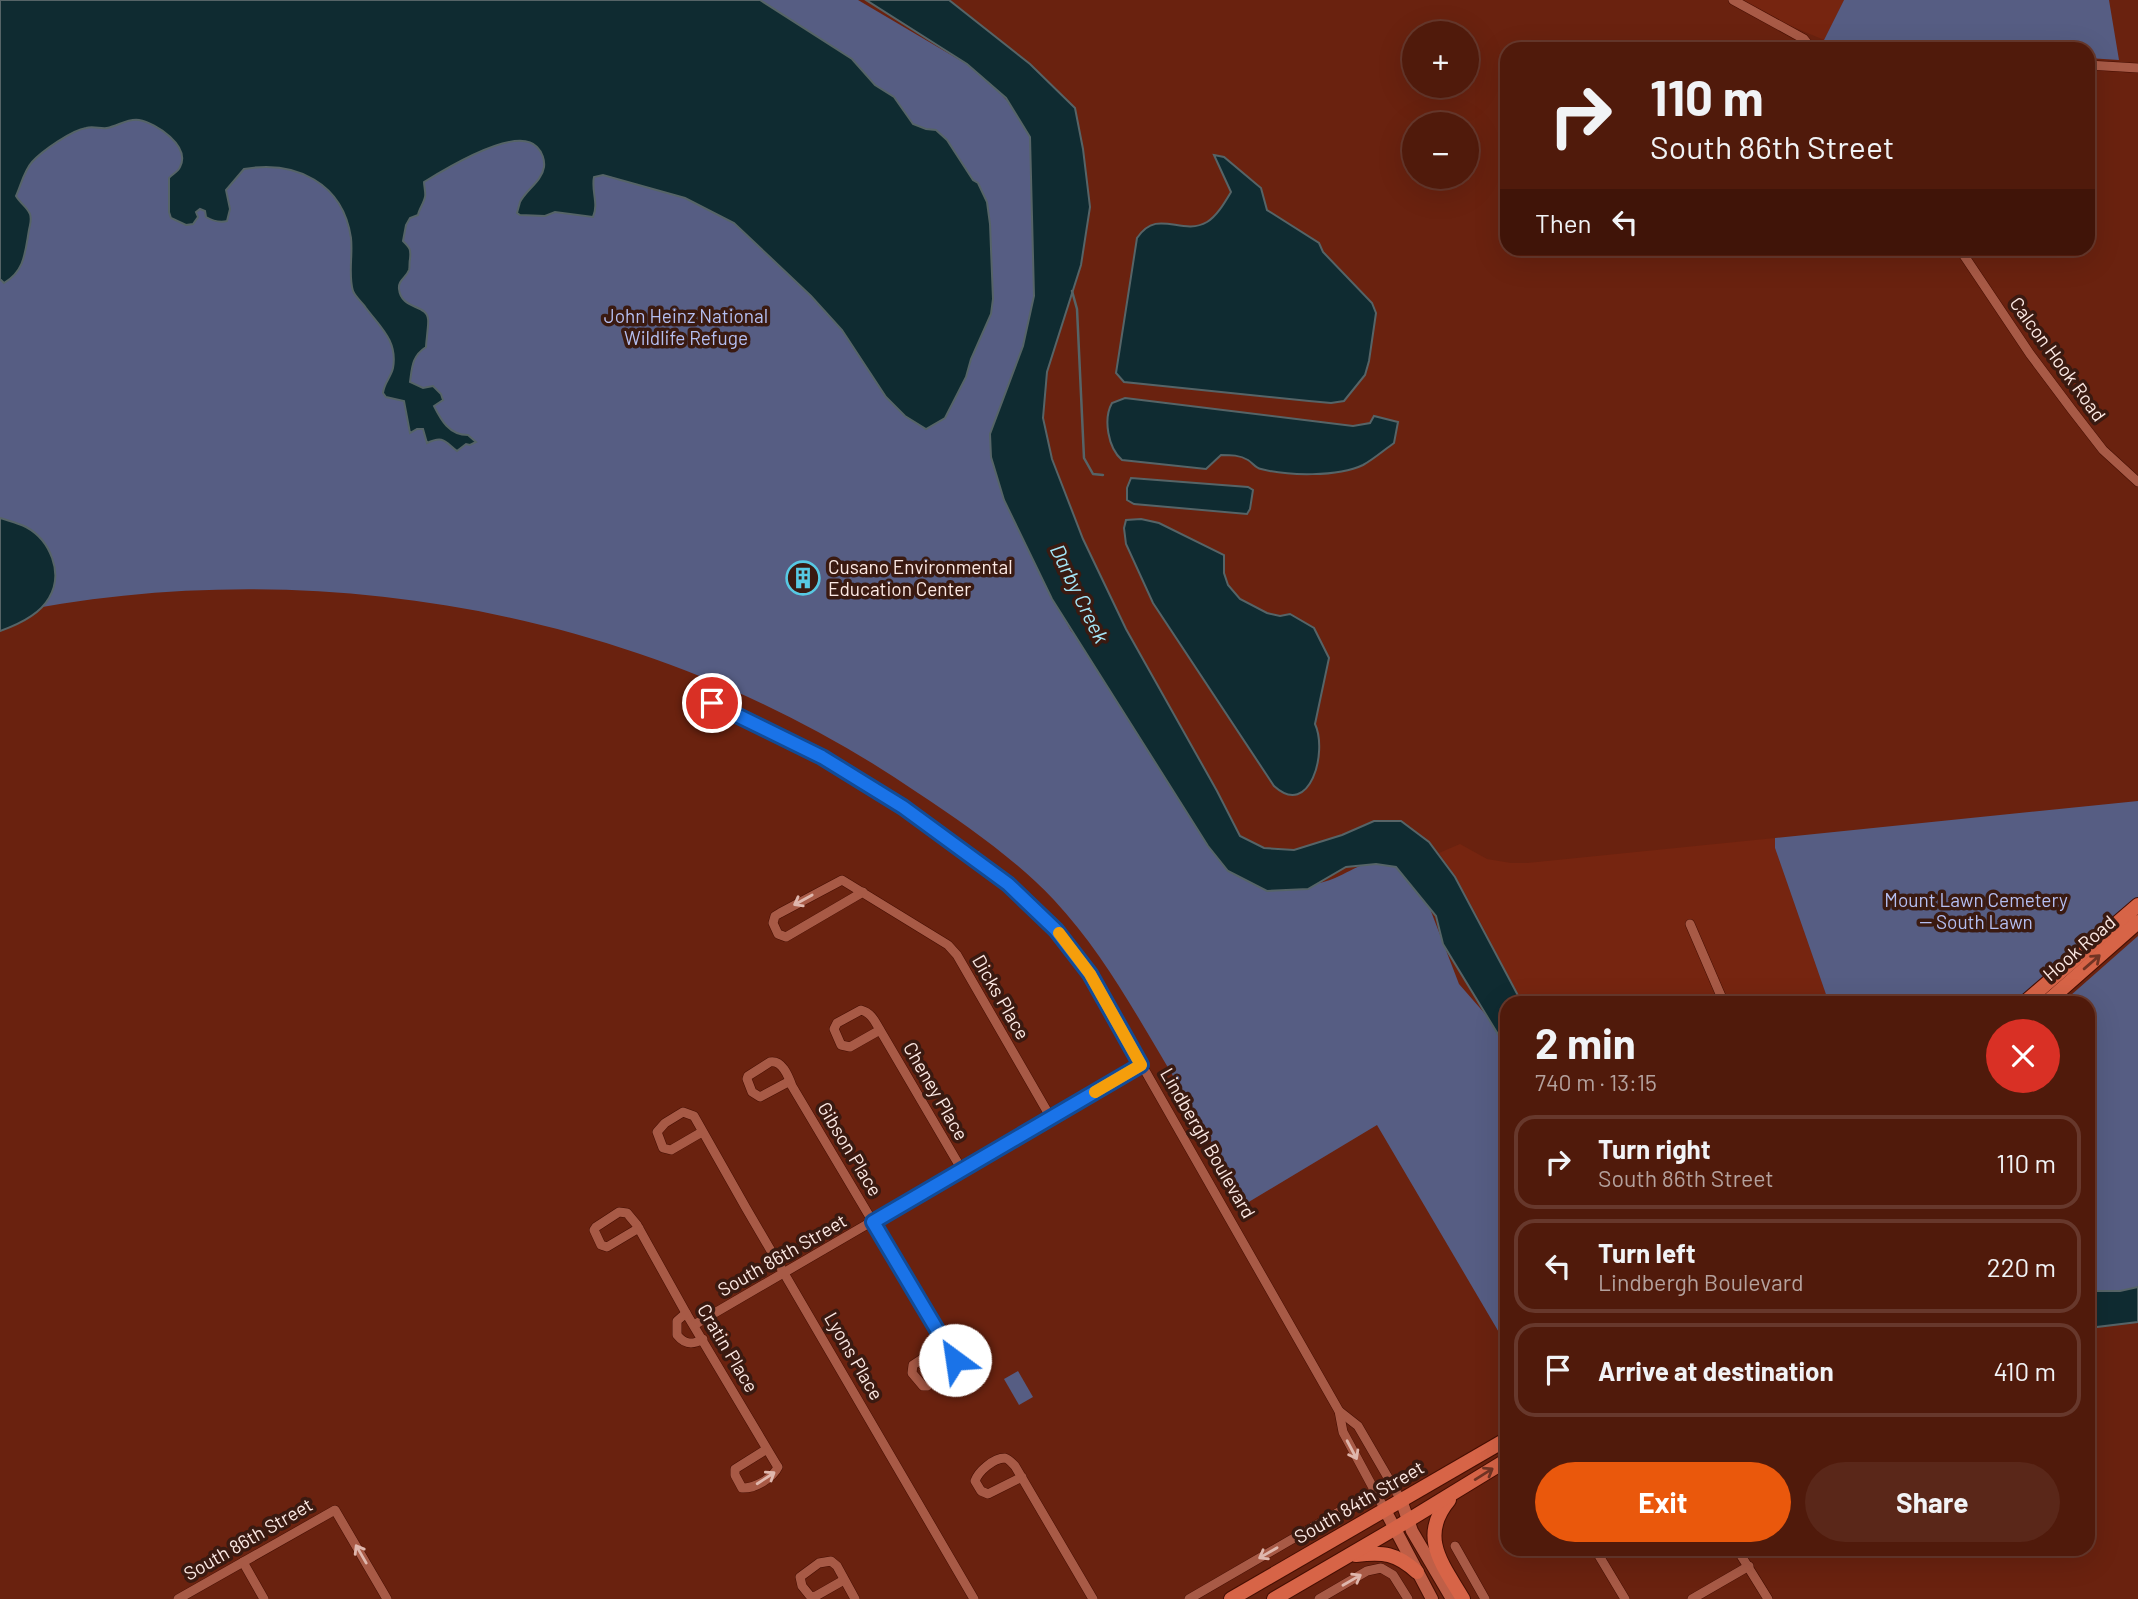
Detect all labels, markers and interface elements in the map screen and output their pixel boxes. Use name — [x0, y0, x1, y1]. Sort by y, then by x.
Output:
map controls — [1402, 21, 1479, 189]
button: + — [1402, 21, 1479, 98]
text: 110 m — [1650, 67, 1764, 126]
icon: right — [1535, 70, 1626, 161]
button: − — [1402, 112, 1479, 189]
text: South 86th Street — [1650, 127, 1894, 165]
icon: left — [1606, 203, 1644, 241]
text: Then — [1535, 207, 1592, 238]
street label: Calcon Hook Road — [2006, 292, 2111, 425]
park label: John Heinz National Wildlife Refuge — [604, 304, 768, 349]
water label: Darby Creek — [1046, 540, 1115, 647]
place label: Cusano Environmental Education Center — [828, 555, 1013, 600]
building icon: Cusano Environmental Education Center — [784, 559, 822, 597]
pin — [682, 673, 742, 733]
icon: arrive — [693, 684, 731, 722]
park label: Mount Lawn Cemetery -- South Lawn — [1884, 888, 2068, 933]
one-way arrow — [794, 893, 814, 907]
street label: Hook Road — [2038, 910, 2120, 985]
street label: Dicks Place — [968, 950, 1035, 1043]
one-way arrow — [2083, 954, 2101, 970]
text: 2 min — [1535, 1017, 1636, 1067]
button: close — [1986, 1019, 2060, 1093]
street label: Cheney Place — [899, 1038, 974, 1144]
street label: Lindbergh Boulevard — [1156, 1063, 1261, 1222]
text: 740 m · 13:15 — [1535, 1068, 1657, 1096]
street label: Gibson Place — [813, 1098, 888, 1200]
text: Turn right — [1598, 1133, 1711, 1164]
icon: right — [1539, 1143, 1577, 1181]
text: 110 m — [1996, 1147, 2056, 1178]
text: South 86th Street — [1598, 1164, 1774, 1192]
street label: South 86th Street — [713, 1208, 850, 1301]
text: Turn left — [1598, 1237, 1696, 1268]
icon: left — [1539, 1247, 1577, 1285]
text: 220 m — [1987, 1251, 2056, 1282]
text: Lindbergh Boulevard — [1598, 1268, 1804, 1296]
street label: Cratin Place — [693, 1299, 764, 1396]
street label: Lyons Place — [820, 1308, 889, 1404]
position arrow — [918, 1323, 992, 1397]
icon: arrive — [1539, 1351, 1577, 1389]
text: Arrive at destination — [1598, 1355, 1834, 1386]
text: 410 m — [1994, 1355, 2056, 1386]
one-way arrow — [1346, 1439, 1359, 1460]
street label: South 84th Street — [1290, 1455, 1428, 1548]
button: Exit — [1535, 1462, 1791, 1542]
button: Share — [1805, 1462, 2060, 1542]
one-way arrow — [1474, 1466, 1494, 1480]
one-way arrow — [756, 1471, 775, 1486]
street label: South 86th Street — [179, 1492, 316, 1585]
one-way arrow — [354, 1545, 368, 1565]
one-way arrow — [1259, 1546, 1279, 1560]
one-way arrow — [1342, 1573, 1362, 1587]

